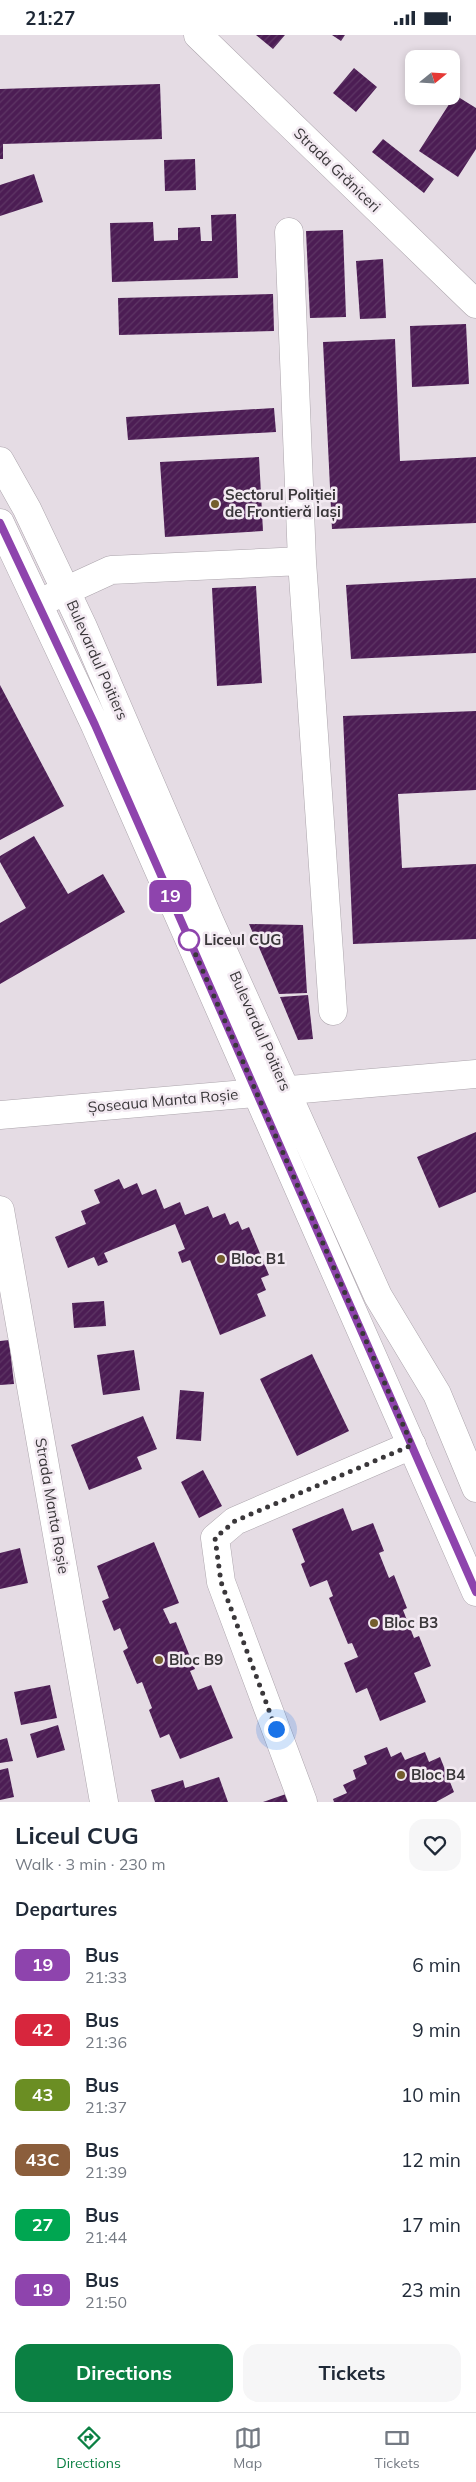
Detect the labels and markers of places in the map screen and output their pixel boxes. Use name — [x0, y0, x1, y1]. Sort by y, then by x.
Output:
place label: Sectorul Poliției de Frontieră Iași — [225, 485, 341, 522]
marker: Sectorul Poliției de Frontieră Iași — [209, 498, 221, 510]
marker: Liceul CUG — [178, 929, 200, 951]
place label: Liceul CUG — [204, 930, 281, 949]
place label: Bloc B1 — [231, 1249, 285, 1268]
marker: Bloc B1 — [215, 1253, 227, 1265]
place label: Bloc B3 — [384, 1613, 438, 1632]
marker: Bloc B3 — [368, 1617, 380, 1629]
place label: Bloc B9 — [169, 1650, 223, 1669]
marker: Bloc B9 — [153, 1654, 165, 1666]
place label: Bloc B4 — [411, 1765, 465, 1784]
marker: Bloc B4 — [395, 1769, 407, 1781]

